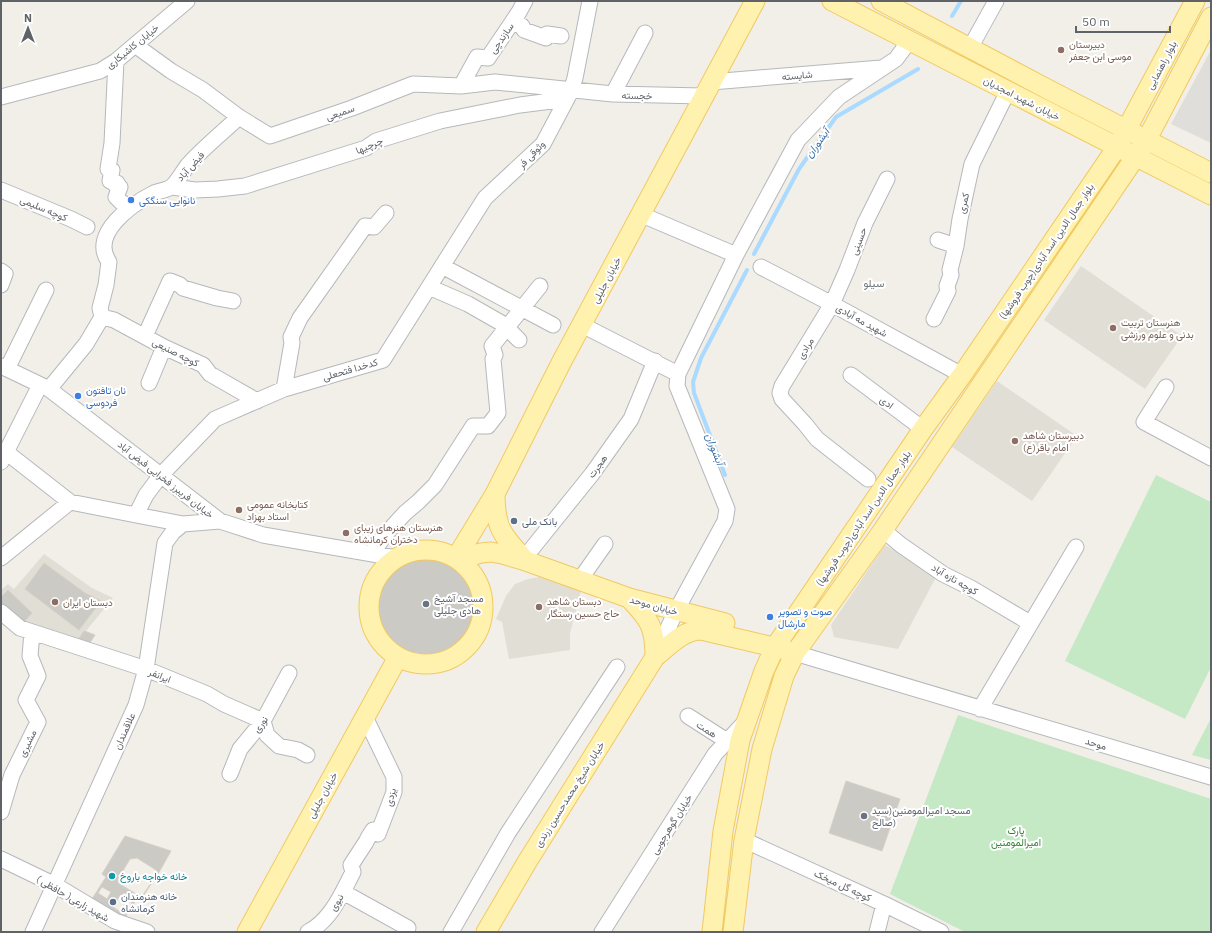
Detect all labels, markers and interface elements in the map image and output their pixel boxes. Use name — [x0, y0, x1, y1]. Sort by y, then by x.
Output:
north arrow — [8, 8, 48, 48]
scale bar — [1076, 8, 1170, 34]
text: N — [24, 11, 32, 25]
text: 50 m — [1082, 14, 1110, 29]
street label: سازندچی — [486, 20, 518, 57]
street label: خیابان کاشیکاری — [103, 21, 162, 72]
place label: دبیرستان موسی ابن جعفر — [1068, 38, 1132, 63]
street label: بلوار راهنمایی — [1143, 39, 1180, 92]
marker: دبیرستان موسی ابن جعفر — [1056, 45, 1066, 55]
street label: شایسته — [781, 68, 813, 83]
street label: خیابان شهید امجدیان — [981, 74, 1062, 123]
street label: خجسته — [621, 89, 653, 102]
street label: سمیعی — [324, 101, 356, 123]
water label: آبشوران — [802, 123, 834, 160]
street label: چرچیها — [354, 134, 385, 158]
street label: وثوقی فر — [514, 138, 548, 172]
street label: فیض آباد — [174, 148, 208, 184]
street label: بلوار جمال الدین اسد آبادی(چوب فروشها) — [996, 181, 1098, 322]
street label: کمری — [955, 191, 972, 215]
street label: کوچه سلیمی — [18, 193, 70, 225]
place label: نانوایی سنگکی — [139, 194, 196, 207]
marker: نانوایی سنگکی — [126, 195, 136, 205]
street label: حسینی — [847, 225, 870, 257]
street label: خیابان جلیلی — [589, 254, 624, 306]
district label: سیلو — [863, 276, 885, 290]
street label: شهید مه آبادی — [834, 301, 890, 340]
place label: هنرستان تربیت بدنی و علوم ورزشی — [1121, 316, 1194, 341]
marker: هنرستان تربیت بدنی و علوم ورزشی — [1108, 323, 1118, 333]
street label: کوچه صنیعی — [150, 335, 202, 371]
street label: مرادی — [794, 335, 817, 361]
street label: کدخدا فتحعلی — [321, 355, 380, 384]
place label: نان تافتون فردوسی — [86, 384, 126, 409]
marker: نان تافتون فردوسی — [73, 391, 83, 401]
street label: ادی — [877, 393, 896, 412]
place label: دبیرستان شاهد امام باقر(ع) — [1023, 429, 1084, 454]
water label: آبشوران — [703, 431, 729, 470]
marker: دبیرستان شاهد امام باقر(ع) — [1010, 436, 1020, 446]
street label: خیابان فریبرز فخرایی فیض آباد — [115, 438, 217, 521]
street label: بلوار جمال الدین اسد آبادی(چوب فروشها) — [813, 448, 915, 589]
street label: هجرت — [585, 452, 610, 480]
place label: کتابخانه عمومی استاد بهزاد — [247, 498, 309, 523]
marker: کتابخانه عمومی استاد بهزاد — [234, 505, 244, 515]
place label: بانک ملی — [522, 515, 557, 528]
marker: بانک ملی — [509, 516, 519, 526]
place label: هنرستان هنرهای زیبای دختران کرمانشاه — [354, 521, 443, 546]
marker: هنرستان هنرهای زیبای دختران کرمانشاه — [341, 528, 351, 538]
street label: کوچه تازه آباد — [929, 561, 981, 599]
place label: مسجد آشیخ هادی جلیلی — [434, 592, 484, 617]
street label: خیابان موحد — [628, 593, 680, 618]
place label: دبستان شاهد حاج حسین رستگار — [546, 595, 620, 620]
place label: دبستان ایران — [63, 596, 113, 609]
marker: دبستان ایران — [50, 597, 60, 607]
marker: مسجد آشیخ هادی جلیلی — [421, 599, 431, 609]
marker: دبستان شاهد حاج حسین رستگار — [534, 602, 544, 612]
place label: صوت و تصویر مارشال — [777, 605, 832, 630]
marker: صوت و تصویر مارشال — [765, 612, 775, 622]
street label: ایرانفر — [146, 665, 173, 686]
street label: علاقمندان — [111, 711, 138, 752]
street label: نوری — [250, 713, 271, 735]
street label: همت — [694, 718, 720, 741]
street label: مشیری — [15, 727, 40, 759]
street label: موحد — [1084, 734, 1108, 753]
street label: خیابان شیخ محمدحسین زرندی — [532, 739, 607, 849]
street label: خیابان جلیلی — [304, 770, 341, 821]
street label: یزدی — [382, 787, 399, 808]
street label: خیابان گوهرجویی — [648, 791, 695, 857]
place label: مسجد امیرالمومنین(سید صالح) — [872, 804, 971, 829]
marker: مسجد امیرالمومنین(سید صالح) — [859, 811, 869, 821]
park label: پارک امیرالمومنین — [991, 824, 1041, 849]
street label: کوچه گل میخک — [812, 866, 874, 906]
place label: خانه خواجه باروخ — [120, 870, 188, 883]
marker: خانه خواجه باروخ — [107, 871, 117, 881]
street label: شهید زارعی( حافظی ) — [34, 872, 112, 925]
place label: خانه هنرمندان کرمانشاه — [121, 890, 178, 915]
street label: نبوی — [326, 891, 347, 913]
marker: خانه هنرمندان کرمانشاه — [108, 897, 118, 907]

